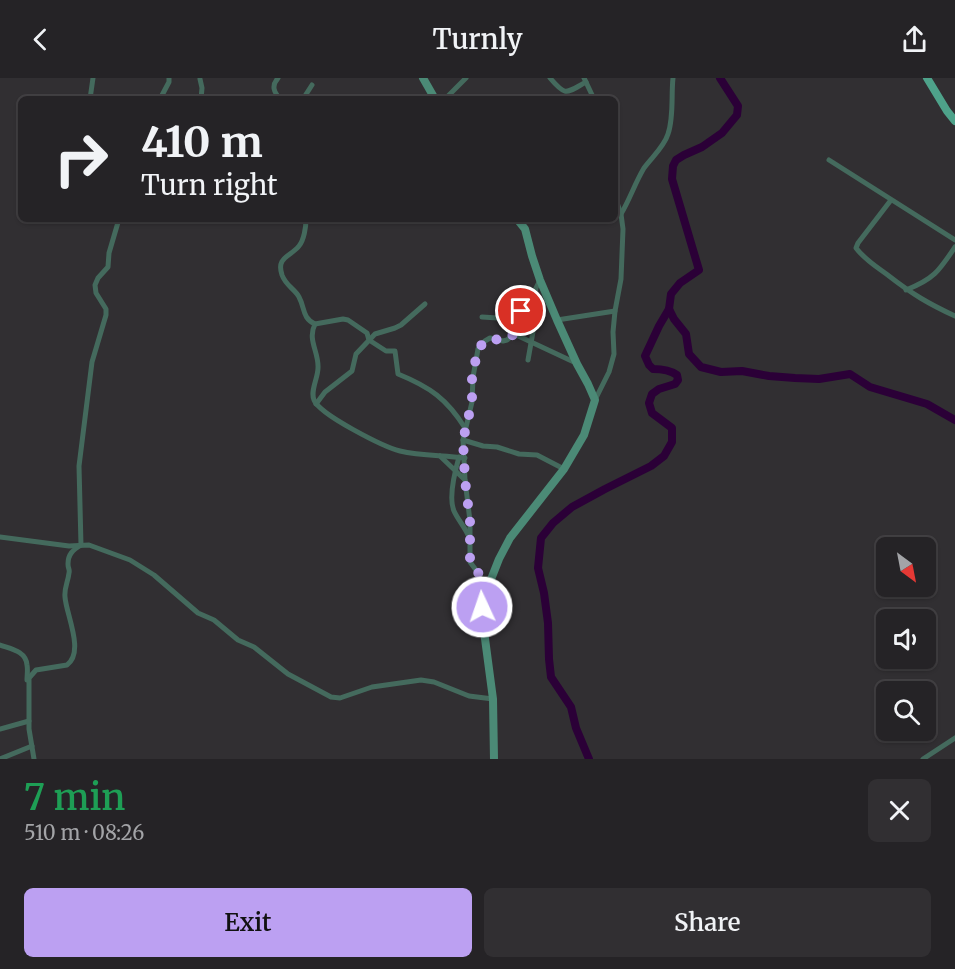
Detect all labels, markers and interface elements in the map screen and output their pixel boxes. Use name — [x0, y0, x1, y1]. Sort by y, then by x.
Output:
text: Turnly — [432, 22, 523, 56]
icon: back — [24, 23, 57, 56]
icon: share — [898, 23, 931, 56]
text: 410 m — [141, 116, 263, 168]
icon: right — [42, 120, 120, 198]
text: Turn right — [141, 168, 278, 202]
pin — [495, 285, 546, 336]
icon: arrive — [504, 294, 537, 327]
north arrow — [876, 537, 936, 597]
map controls — [876, 537, 936, 741]
position arrow — [450, 575, 514, 639]
button: sound — [876, 609, 936, 669]
button: search — [876, 681, 936, 741]
text: 7 min — [24, 775, 125, 820]
button: close — [868, 779, 931, 842]
text: 510 m · 08:26 — [24, 820, 144, 845]
button: Exit — [24, 888, 472, 957]
button: Share — [484, 888, 931, 957]

